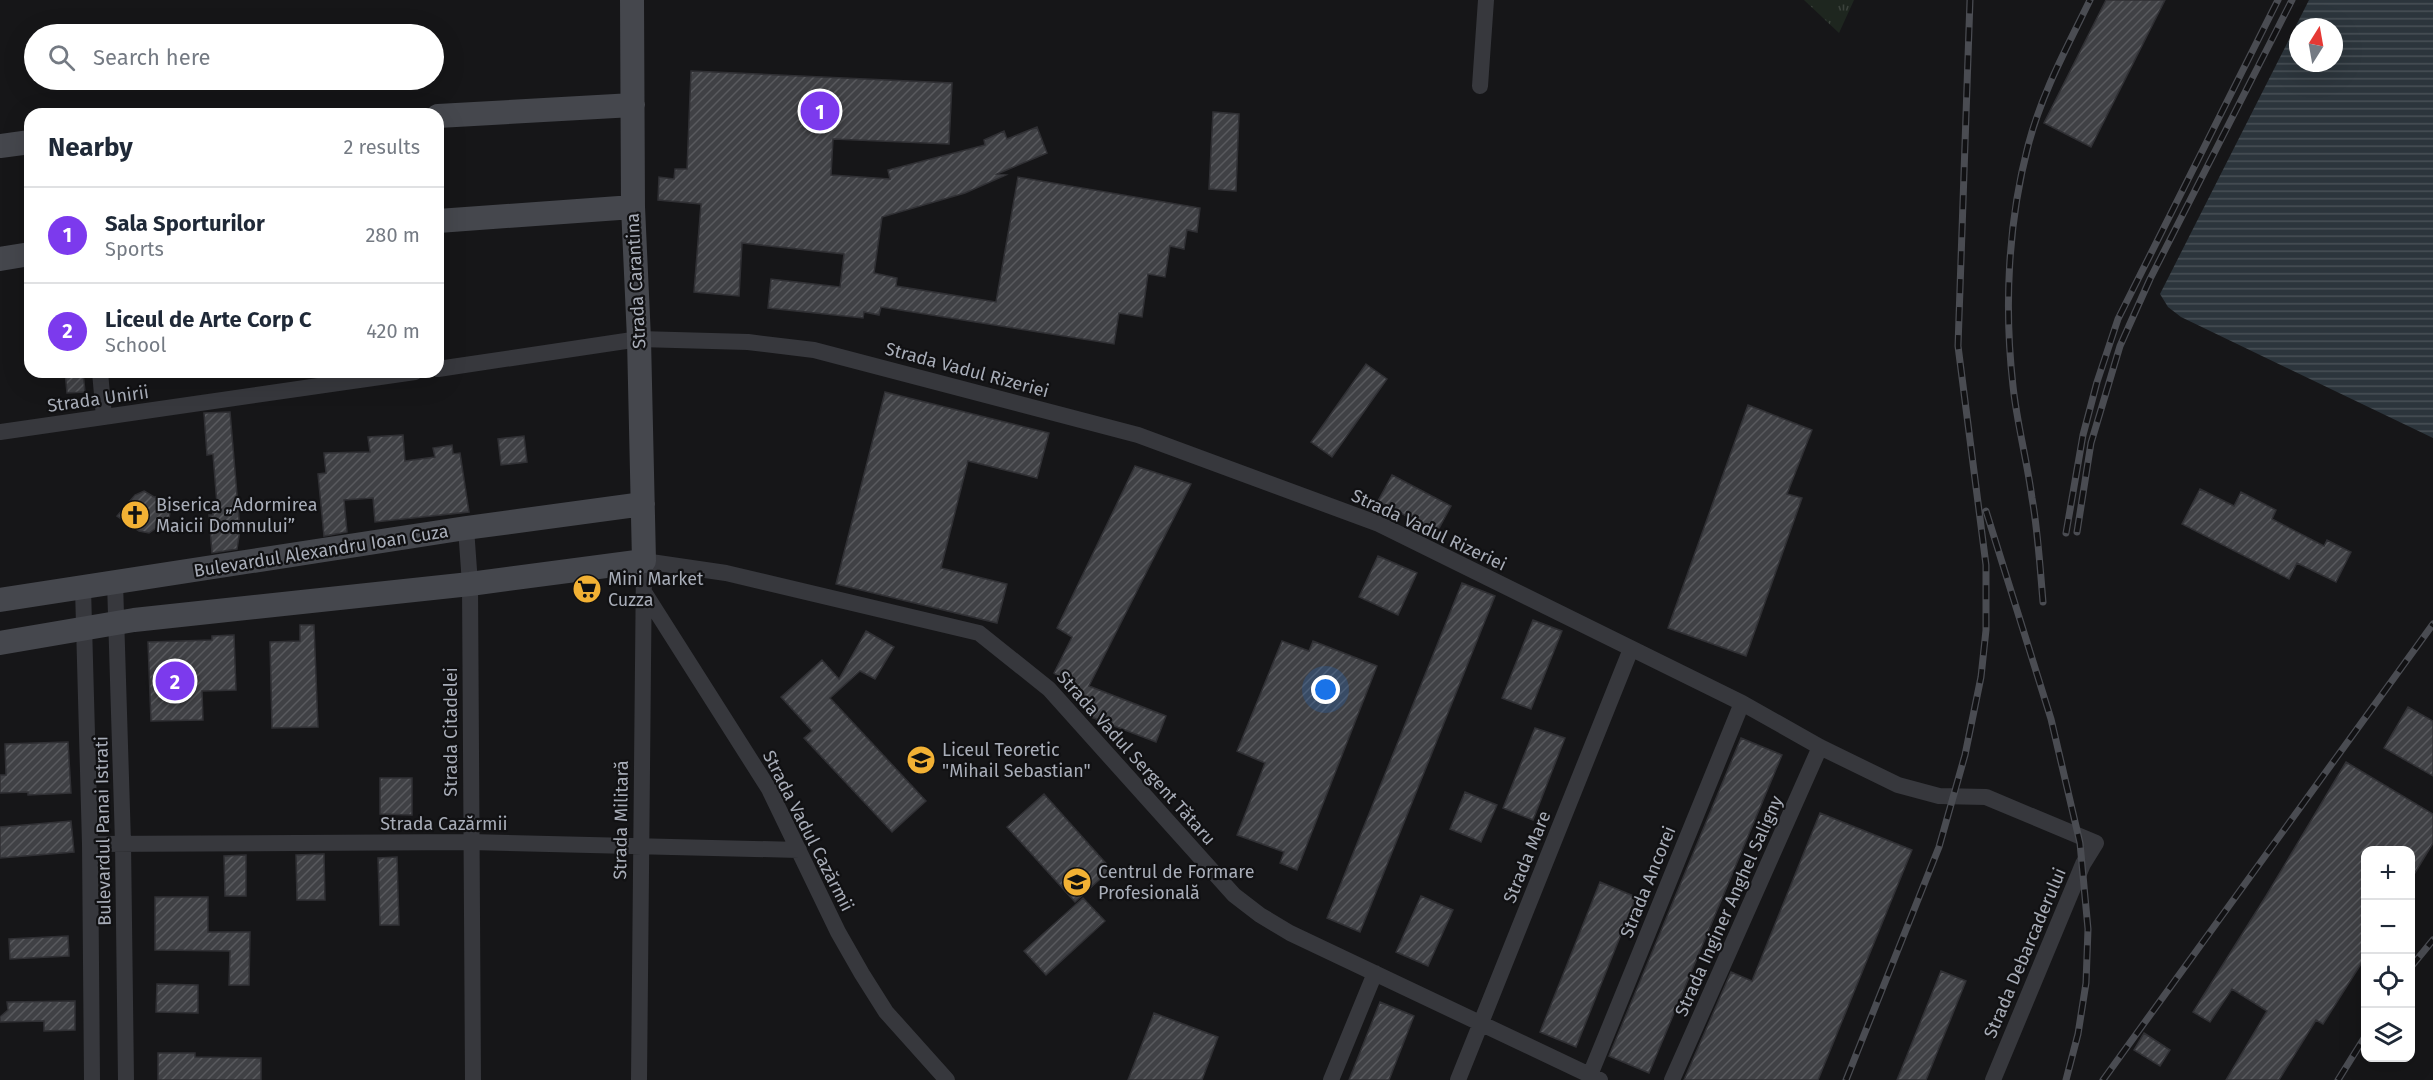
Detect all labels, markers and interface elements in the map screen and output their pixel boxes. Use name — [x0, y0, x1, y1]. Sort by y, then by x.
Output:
north arrow — [2289, 18, 2343, 72]
search box — [24, 24, 444, 90]
icon: search — [45, 41, 78, 74]
text: Search here — [93, 44, 211, 71]
pin: 1 — [800, 88, 840, 134]
text: Nearby — [48, 132, 133, 163]
text: 2 results — [343, 135, 420, 159]
text: Sala Sporturilor — [105, 210, 265, 237]
street label: Strada Carantina — [621, 213, 651, 349]
text: 1 — [63, 223, 72, 247]
text: 280 m — [365, 223, 420, 247]
text: Sports — [105, 237, 164, 261]
text: Liceul de Arte Corp C — [105, 306, 312, 333]
text: 2 — [62, 319, 73, 343]
text: 420 m — [366, 319, 420, 343]
text: School — [105, 333, 166, 357]
street label: Strada Vadul Rizeriei — [883, 338, 1051, 402]
street label: Strada Unirii — [46, 381, 150, 417]
street label: Strada Vadul Rizeriei — [1348, 484, 1510, 576]
place label: Biserica „Adormirea Maicii Domnului” — [156, 494, 318, 537]
church icon: Biserica „Adormirea Maicii Domnului” — [119, 499, 151, 531]
street label: Bulevardul Alexandru Ioan Cuza — [192, 520, 450, 582]
place label: Mini Market Cuzza — [608, 568, 704, 611]
supermarket icon: Mini Market Cuzza — [571, 573, 603, 605]
pin: 2 — [156, 658, 195, 704]
street label: Strada Vadul Sergent Tătaru — [1052, 666, 1220, 850]
street label: Strada Citadelei — [440, 667, 462, 797]
your location — [1311, 675, 1340, 704]
street label: Bulevardul Panai Istrati — [90, 736, 116, 926]
place label: Liceul Teoretic "Mihail Sebastian" — [942, 739, 1091, 782]
school or university icon: Liceul Teoretic "Mihail Sebastian" — [905, 744, 937, 776]
street label: Strada Vadul Cazărmii — [758, 747, 858, 915]
street label: Strada Militară — [609, 760, 633, 880]
street label: Strada Inginer Anghel Saligny — [1670, 792, 1788, 1020]
street label: Strada Mare — [1498, 808, 1556, 906]
street label: Strada Cazărmii — [380, 813, 508, 835]
street label: Strada Ancorei — [1616, 823, 1680, 941]
map controls — [2361, 846, 2415, 1062]
button: + — [2361, 846, 2415, 900]
place label: Centrul de Formare Profesională — [1098, 861, 1255, 904]
street label: Strada Debarcaderului — [1979, 865, 2071, 1041]
school or university icon: Centrul de Formare Profesională — [1061, 866, 1093, 898]
button: − — [2361, 900, 2415, 954]
button: locate — [2361, 954, 2415, 1008]
button: layers — [2361, 1008, 2415, 1062]

